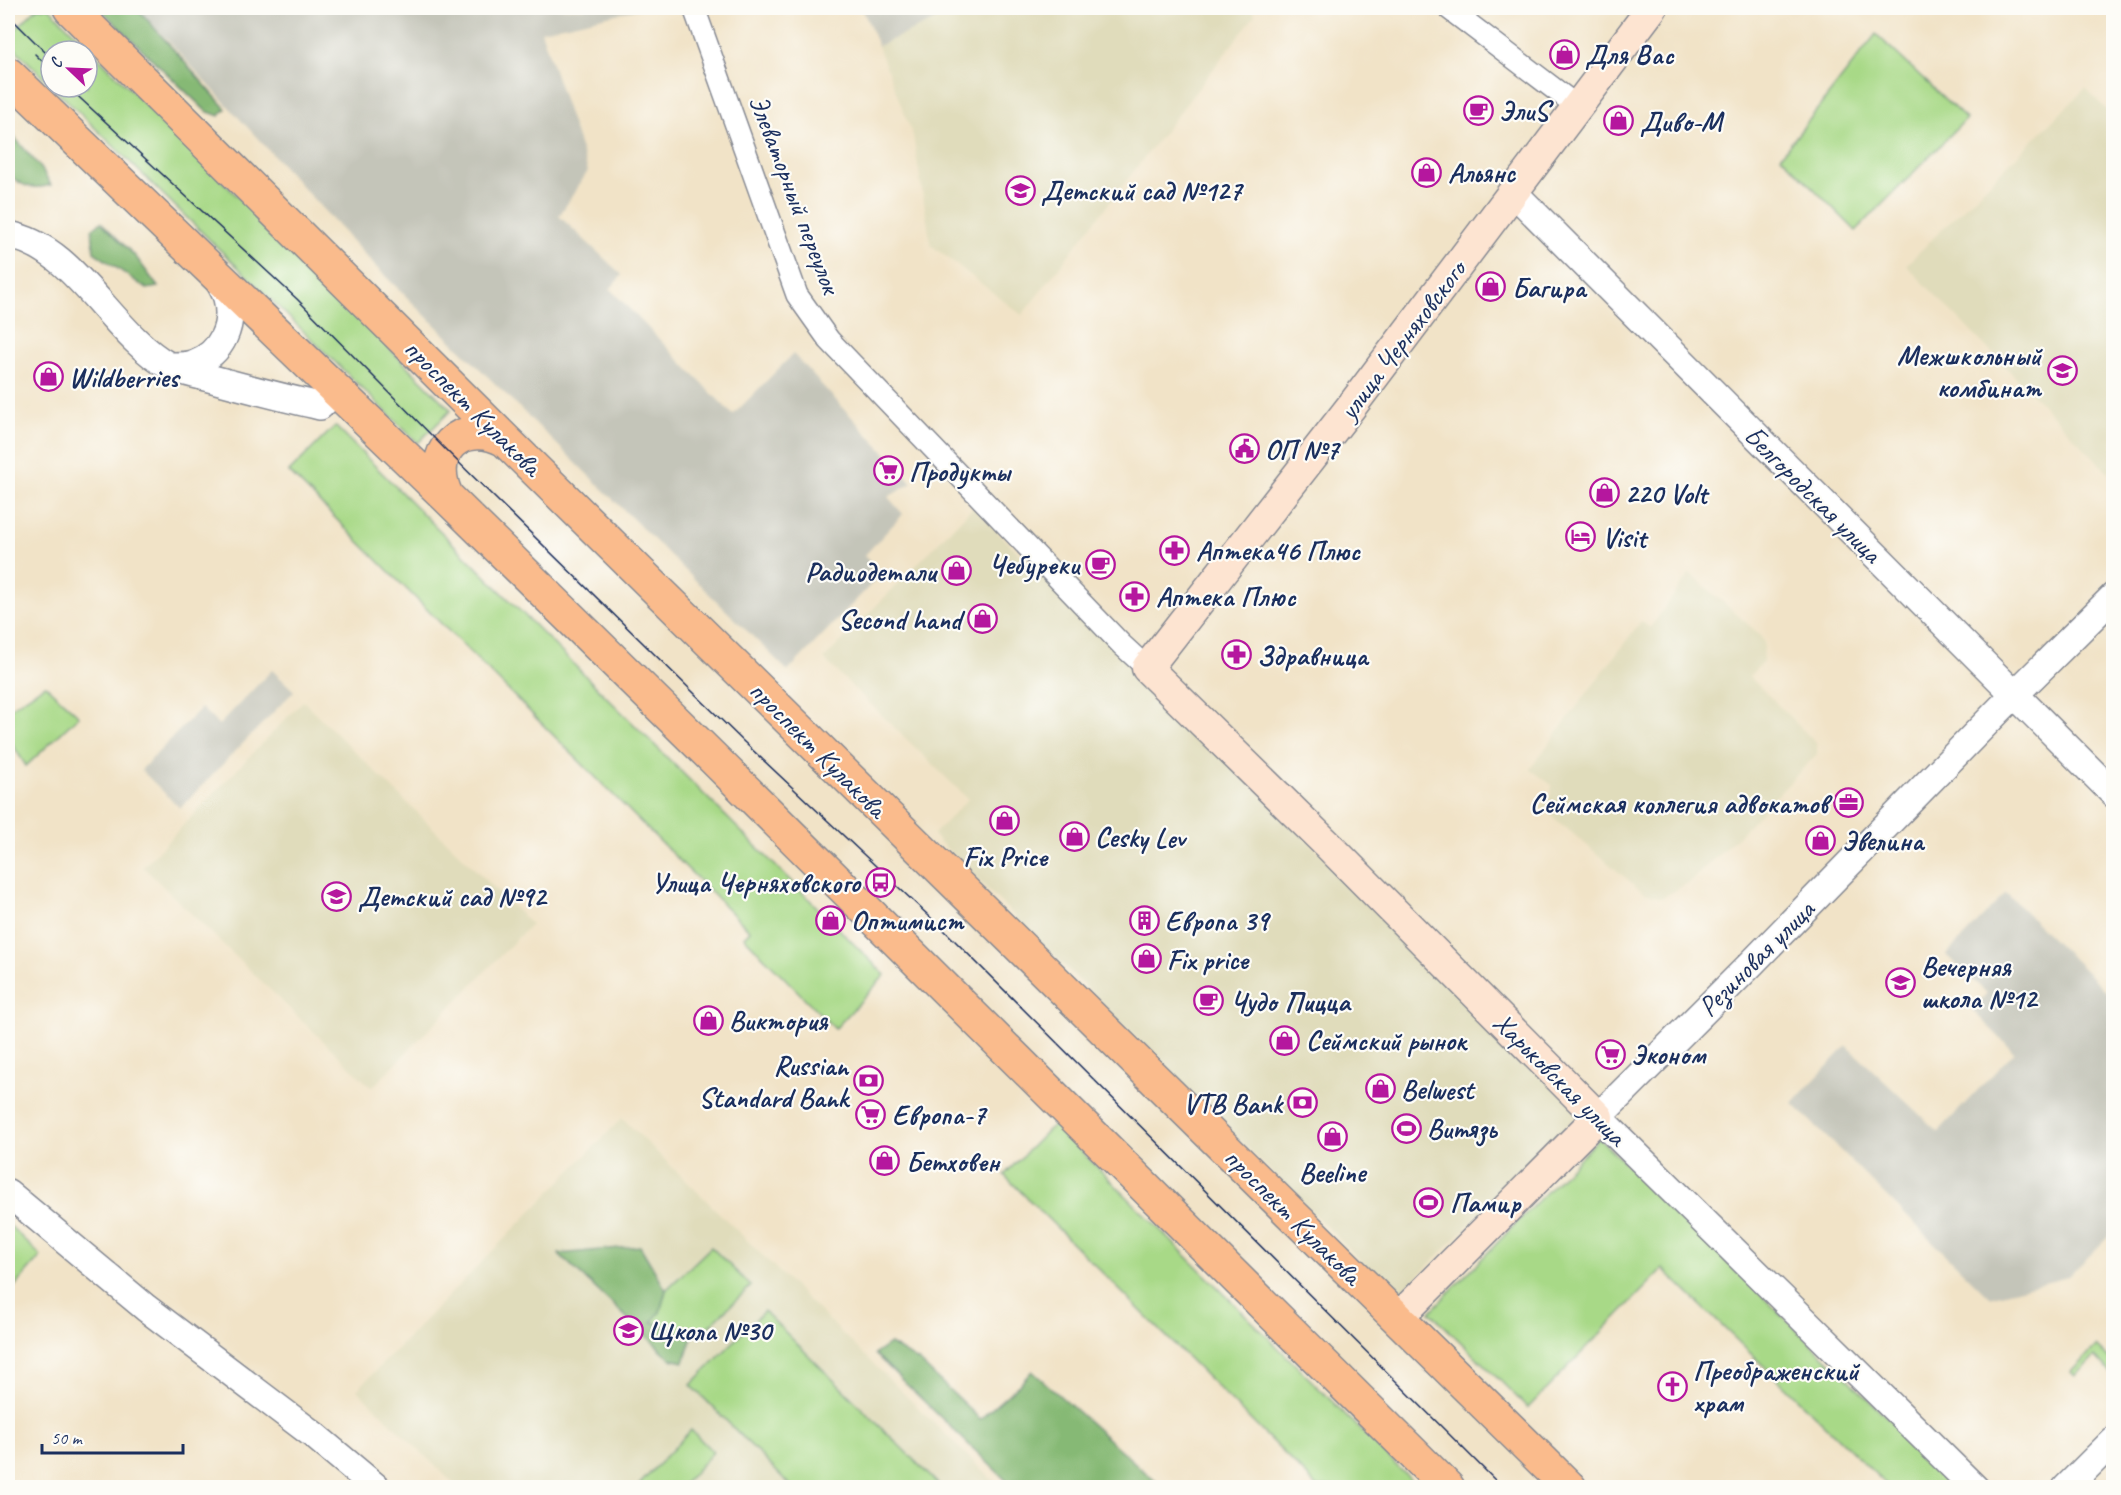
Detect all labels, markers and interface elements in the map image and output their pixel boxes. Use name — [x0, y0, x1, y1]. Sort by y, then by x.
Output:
place label: Для Вас — [1585, 37, 1675, 72]
shop icon: Для Вас — [1548, 38, 1580, 70]
north arrow — [39, 39, 99, 99]
text: С — [45, 54, 68, 71]
street label: Элеваторный переулок — [741, 90, 850, 301]
place label: ЭлиS — [1499, 93, 1554, 128]
cafe icon: ЭлиS — [1462, 94, 1494, 126]
place label: Диво-М — [1640, 104, 1725, 139]
shop icon: Диво-М — [1603, 105, 1635, 137]
place label: Альянс — [1448, 155, 1517, 190]
shop icon: Альянс — [1411, 156, 1443, 188]
place label: Детский сад №127 — [1041, 173, 1244, 208]
school or university icon: Детский сад №127 — [1004, 174, 1036, 206]
street label: улица Черняховского — [1330, 251, 1475, 428]
place label: Багира — [1512, 270, 1588, 305]
shop icon: Багира — [1475, 271, 1507, 303]
street label: проспект Кулакова — [397, 331, 551, 485]
place label: Межшкольный комбинат — [1897, 338, 2043, 405]
school or university icon: Межшкольный комбинат — [2046, 355, 2078, 387]
place label: Wildberries — [69, 360, 182, 395]
shop icon: Wildberries — [32, 361, 64, 393]
street label: Белгородская улица — [1737, 418, 1890, 571]
place label: ОП №7 — [1265, 432, 1341, 467]
public building icon: ОП №7 — [1228, 433, 1260, 465]
place label: Продукты — [909, 454, 1012, 490]
supermarket icon: Продукты — [872, 455, 904, 487]
place label: 220 Volt — [1625, 476, 1711, 511]
shop icon: 220 Volt — [1588, 477, 1620, 509]
place label: Visit — [1602, 520, 1649, 555]
hotel icon: Visit — [1565, 521, 1597, 553]
place label: Аптека46 Плюс — [1196, 533, 1361, 568]
pharmacy icon: Аптека46 Плюс — [1159, 534, 1191, 566]
place label: Чебуреки — [988, 547, 1082, 583]
cafe icon: Чебуреки — [1084, 548, 1116, 580]
place label: Радиодетали — [805, 554, 938, 589]
shop icon: Радиодетали — [941, 555, 973, 587]
place label: Аптека Плюс — [1156, 579, 1297, 614]
pharmacy icon: Аптека Плюс — [1119, 580, 1151, 612]
place label: Second hand — [838, 602, 966, 637]
shop icon: Second hand — [966, 603, 998, 635]
place label: Здравница — [1257, 638, 1370, 673]
pharmacy icon: Здравница — [1220, 639, 1252, 671]
street label: проспект Кулакова — [742, 673, 896, 827]
place label: Сеймская коллегия адвокатов — [1530, 786, 1833, 821]
office icon: Сеймская коллегия адвокатов — [1833, 787, 1865, 819]
shop icon: Fix Price — [989, 805, 1021, 837]
place label: Cesky Lev — [1095, 820, 1188, 855]
shop icon: Cesky Lev — [1058, 821, 1090, 853]
place label: Эвелина — [1842, 823, 1926, 858]
shop icon: Эвелина — [1805, 824, 1837, 856]
place label: Fix Price — [963, 839, 1049, 874]
place label: Улица Черняховского — [651, 865, 862, 900]
bus stop icon: Улица Черняховского — [865, 866, 897, 898]
place label: Детский сад №92 — [358, 879, 548, 914]
school or university icon: Детский сад №92 — [321, 880, 353, 912]
street label: Резиновая улица — [1690, 891, 1824, 1024]
place label: Оптимист — [851, 903, 965, 938]
place label: Европа 39 — [1165, 903, 1272, 938]
shop icon: Оптимист — [814, 904, 846, 936]
building icon: Европа 39 — [1128, 904, 1160, 936]
place label: Fix price — [1167, 942, 1251, 977]
shop icon: Fix price — [1130, 943, 1162, 975]
place label: Вечерняя школа №12 — [1921, 949, 2039, 1016]
school or university icon: Вечерняя школа №12 — [1884, 966, 1916, 998]
place label: Чудо Пицца — [1230, 984, 1352, 1019]
cafe icon: Чудо Пицца — [1193, 985, 1225, 1017]
place label: Виктория — [729, 1003, 829, 1038]
shop icon: Виктория — [692, 1004, 724, 1036]
street label: Харьковская улица — [1486, 1005, 1635, 1154]
place label: Сеймский рынок — [1306, 1023, 1468, 1058]
shop icon: Сеймский рынок — [1269, 1024, 1301, 1056]
place label: Эконом — [1631, 1037, 1708, 1072]
supermarket icon: Эконом — [1594, 1038, 1626, 1070]
place label: Russian Standard Bank — [698, 1048, 851, 1115]
bank icon: Russian Standard Bank — [853, 1065, 885, 1097]
place label: Belwest — [1401, 1072, 1476, 1107]
shop icon: Belwest — [1364, 1073, 1396, 1105]
place label: VTB Bank — [1183, 1086, 1285, 1121]
bank icon: VTB Bank — [1287, 1087, 1319, 1119]
place label: Европа-7 — [892, 1097, 988, 1132]
supermarket icon: Европа-7 — [855, 1098, 887, 1130]
place label: Витязь — [1427, 1111, 1499, 1147]
sports icon: Витязь — [1390, 1112, 1422, 1144]
shop icon: Beeline — [1316, 1121, 1348, 1153]
street label: проспект Кулакова — [1217, 1140, 1371, 1294]
place label: Бетховен — [906, 1144, 1001, 1179]
shop icon: Бетховен — [869, 1145, 901, 1177]
place label: Beeline — [1299, 1155, 1368, 1190]
place label: Памир — [1450, 1185, 1522, 1220]
sports icon: Памир — [1413, 1186, 1445, 1218]
place label: Щкола №30 — [649, 1313, 775, 1348]
school or university icon: Щкола №30 — [612, 1314, 644, 1346]
place label: Преображенский храм — [1693, 1353, 1861, 1420]
church icon: Преображенский храм — [1656, 1370, 1688, 1402]
scale bar — [42, 1417, 183, 1455]
text: 50 m — [51, 1427, 84, 1449]

